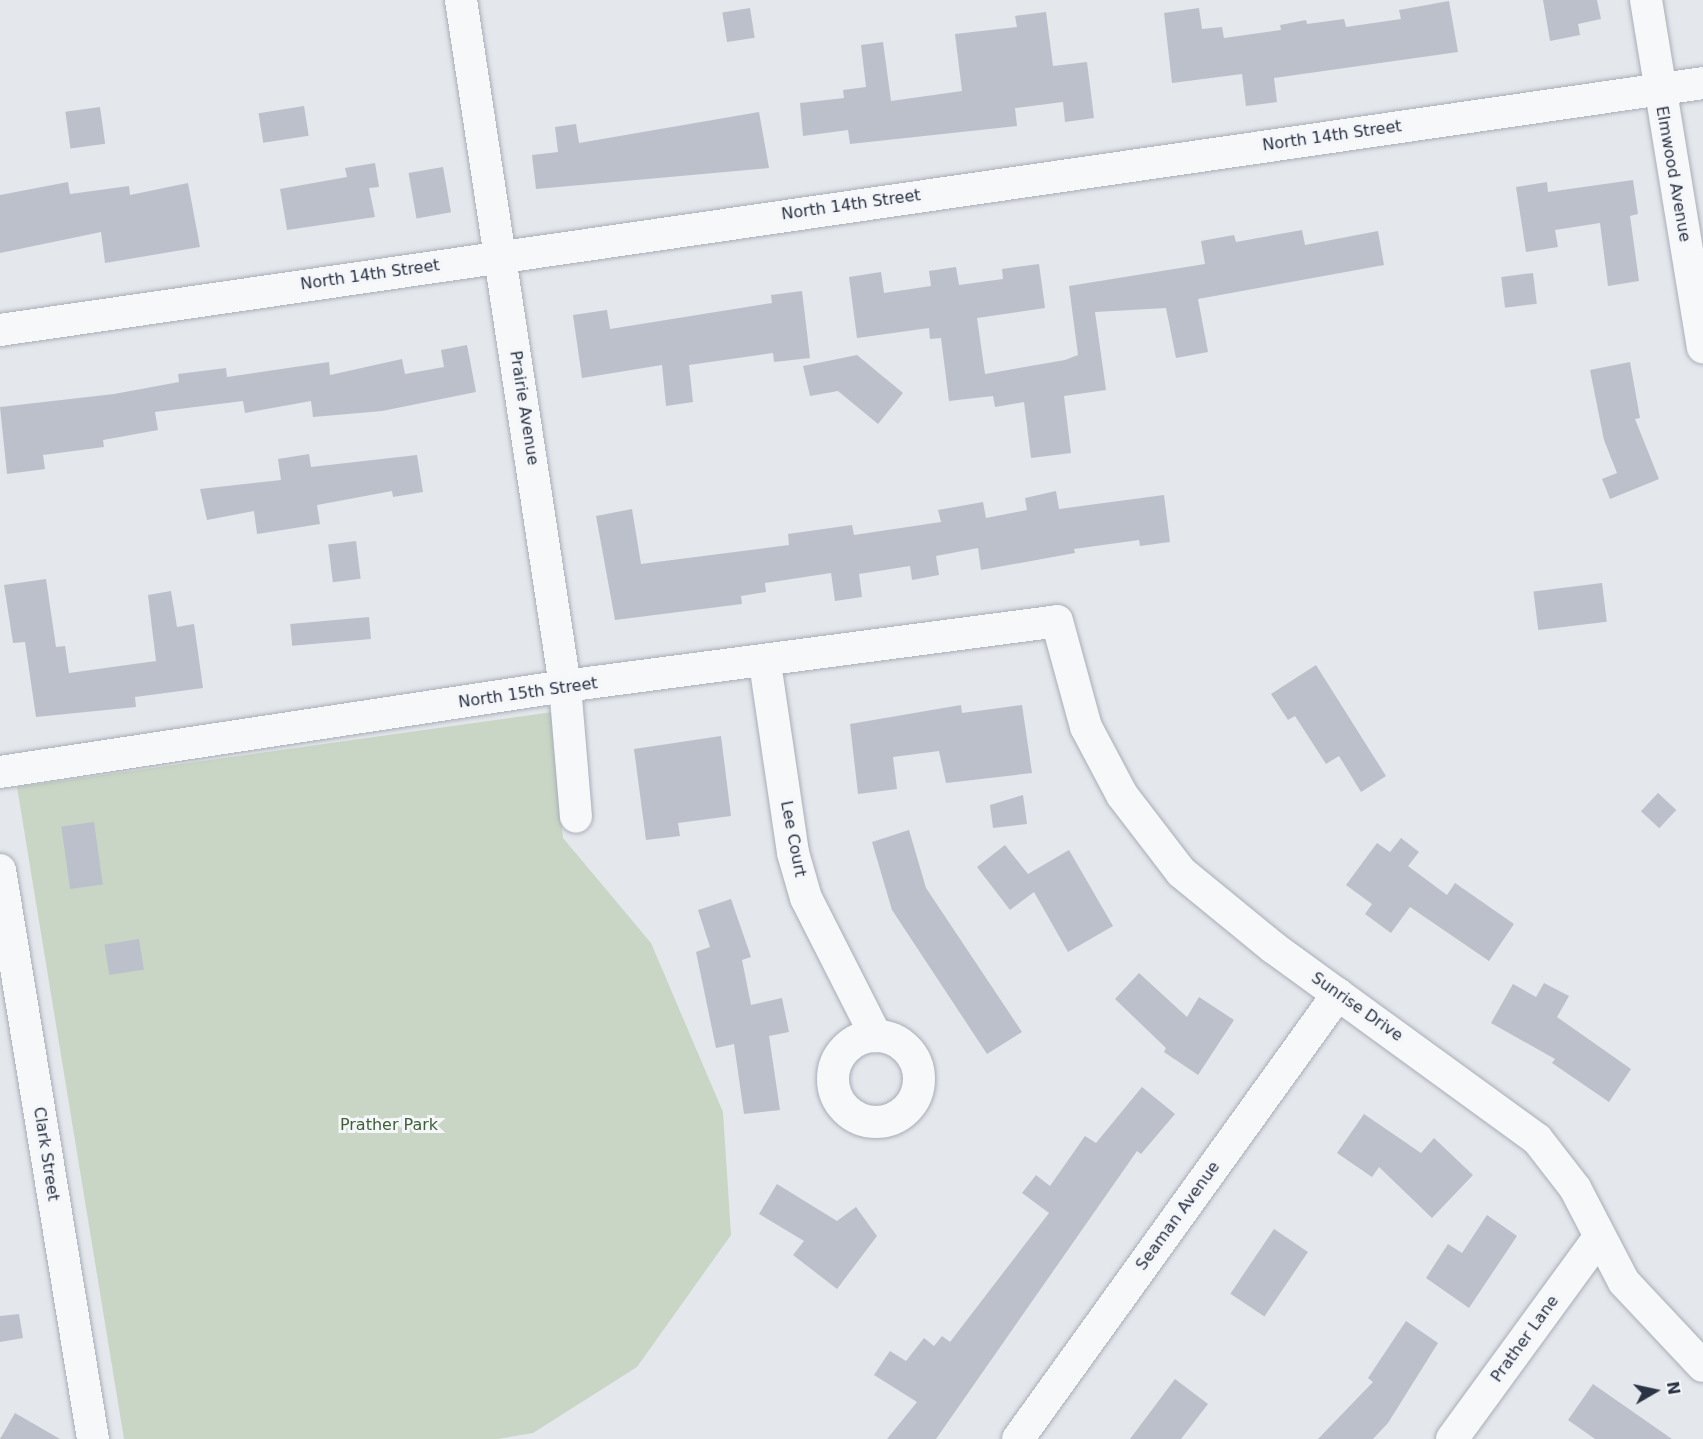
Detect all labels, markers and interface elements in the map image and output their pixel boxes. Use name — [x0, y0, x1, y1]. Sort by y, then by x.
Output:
street label: Elmwood Avenue — [1652, 105, 1694, 243]
street label: North 14th Street — [1261, 117, 1403, 155]
street label: North 14th Street — [780, 186, 922, 224]
street label: North 14th Street — [299, 256, 441, 294]
street label: Prairie Avenue — [505, 349, 543, 467]
street label: North 15th Street — [457, 674, 599, 712]
street label: Lee Court — [776, 799, 810, 879]
street label: Sunrise Drive — [1308, 968, 1406, 1046]
street label: Clark Street — [29, 1106, 63, 1202]
park label: Prather Park — [340, 1115, 438, 1135]
street label: Seaman Avenue — [1132, 1158, 1224, 1274]
street label: Prather Lane — [1487, 1292, 1563, 1386]
north arrow — [1625, 1361, 1685, 1421]
text: N — [1663, 1380, 1684, 1396]

